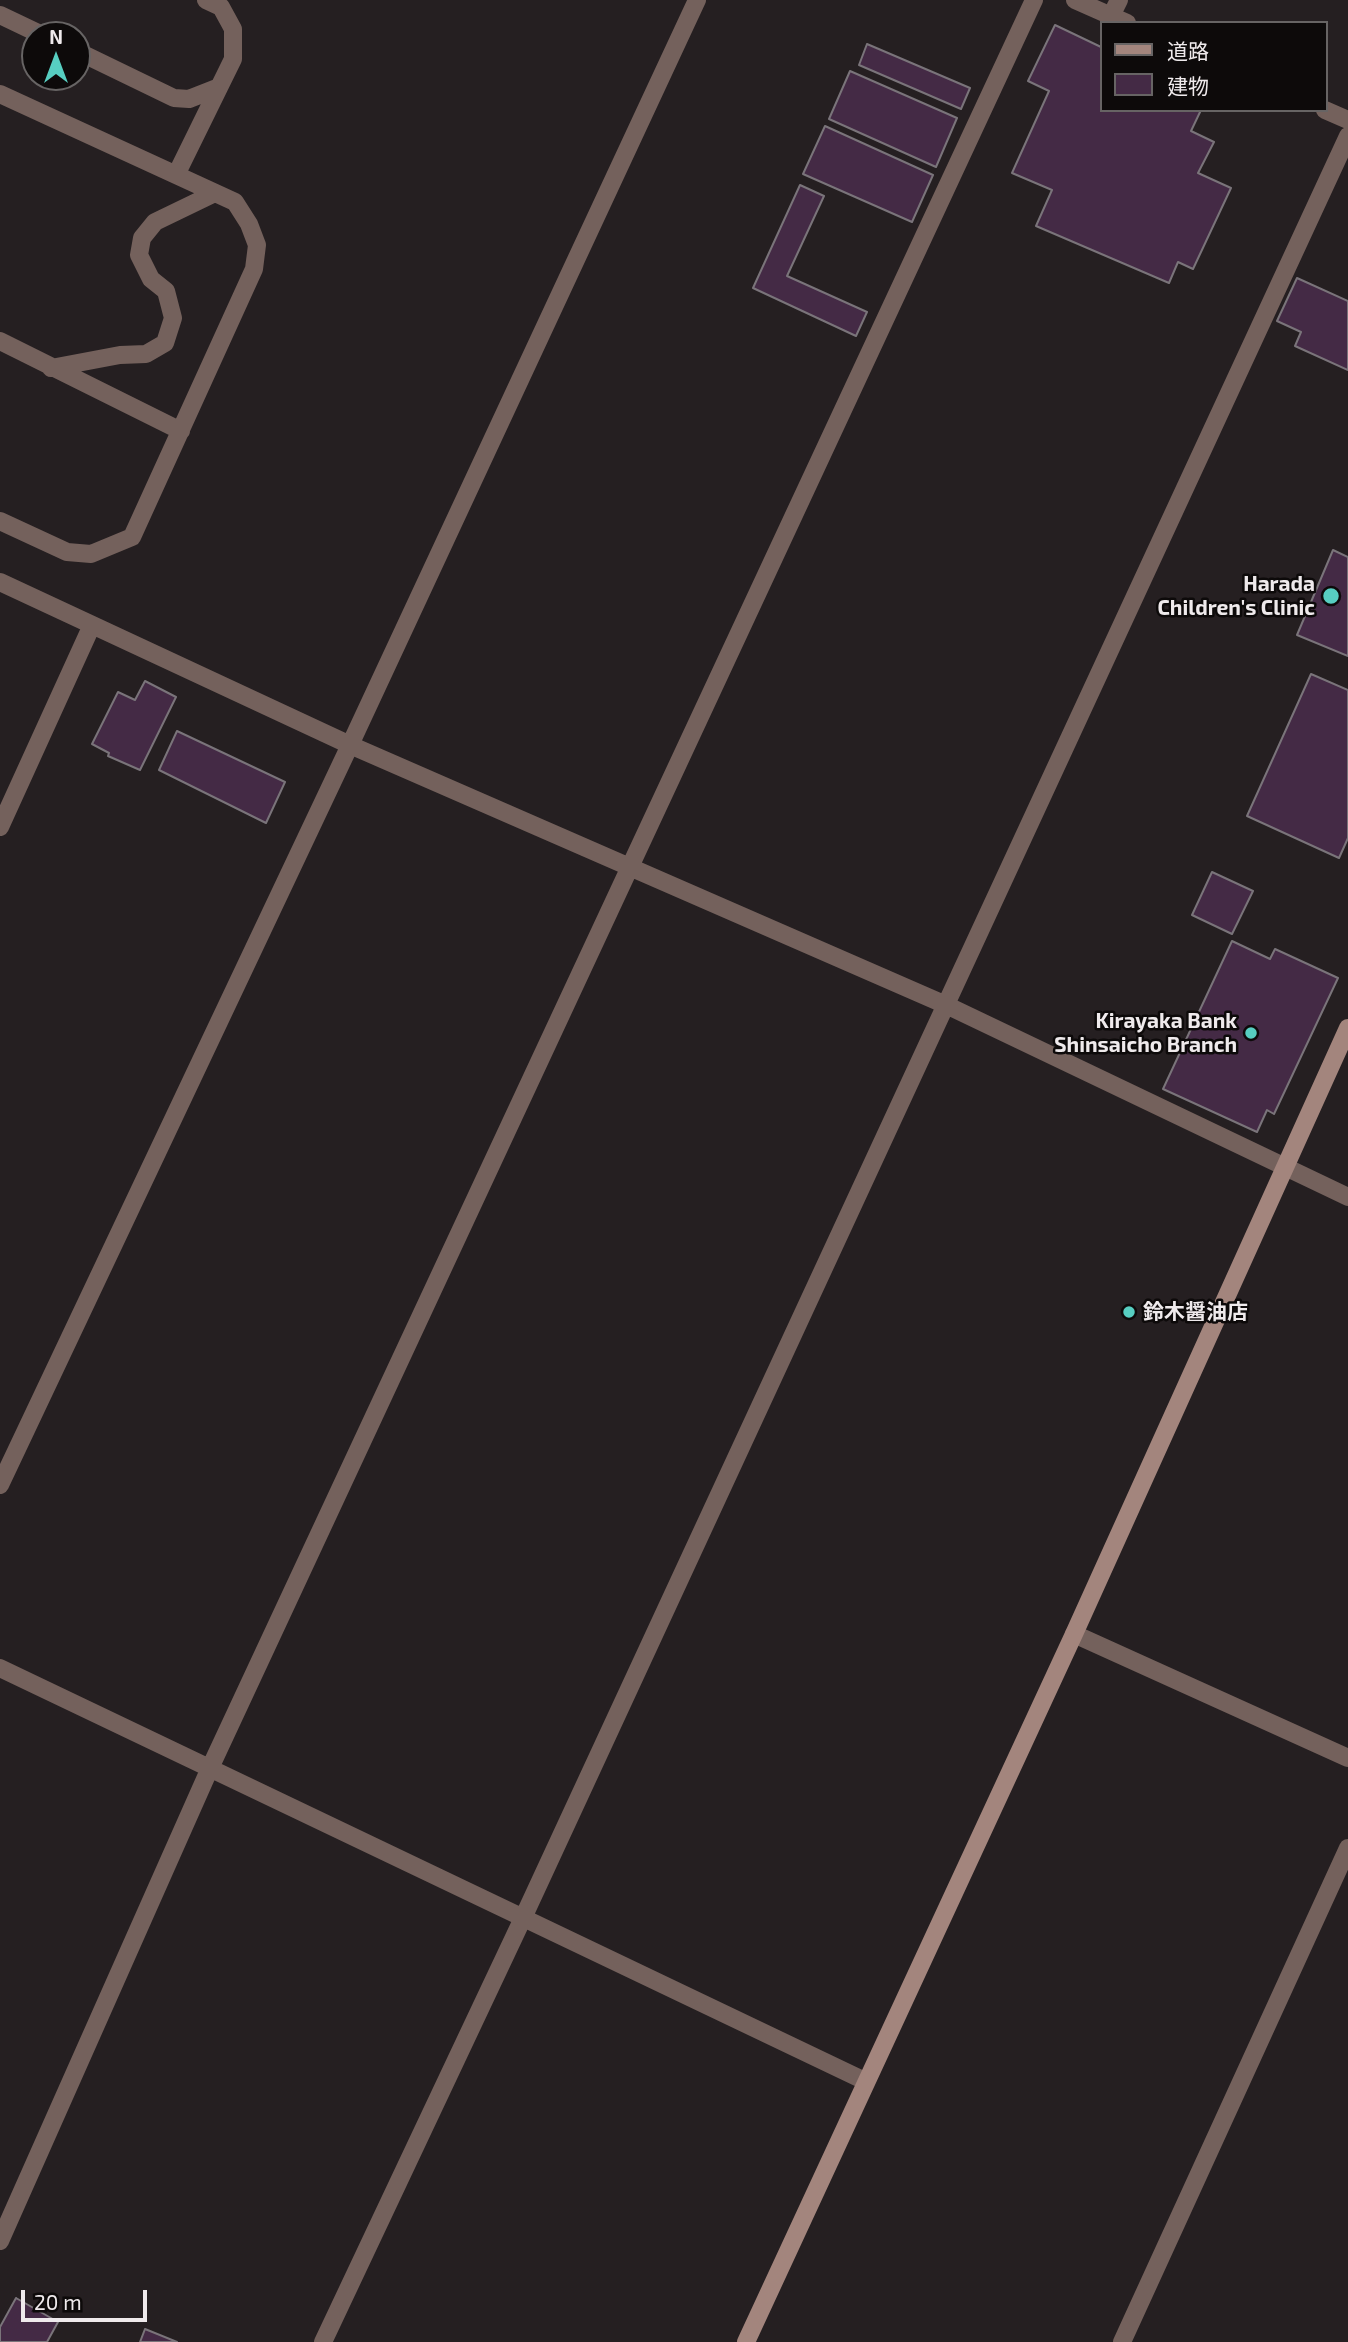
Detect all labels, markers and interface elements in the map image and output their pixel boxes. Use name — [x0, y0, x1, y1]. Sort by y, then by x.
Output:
north arrow — [21, 21, 91, 91]
legend — [1100, 21, 1327, 112]
text: N — [49, 25, 63, 48]
text: 道路 — [1167, 38, 1209, 63]
text: 建物 — [1167, 73, 1209, 98]
place label: Harada Children's Clinic — [1157, 571, 1315, 621]
marker: Harada Children's Clinic — [1321, 586, 1341, 606]
place label: Kirayaka Bank Shinsaicho Branch — [1054, 1008, 1237, 1058]
marker: Kirayaka Bank Shinsaicho Branch — [1243, 1025, 1259, 1041]
place label: 鈴木醤油店 — [1143, 1299, 1248, 1325]
marker: 鈴木醤油店 — [1121, 1304, 1137, 1320]
scale bar — [24, 2276, 150, 2320]
text: 20 m — [34, 2289, 82, 2314]

